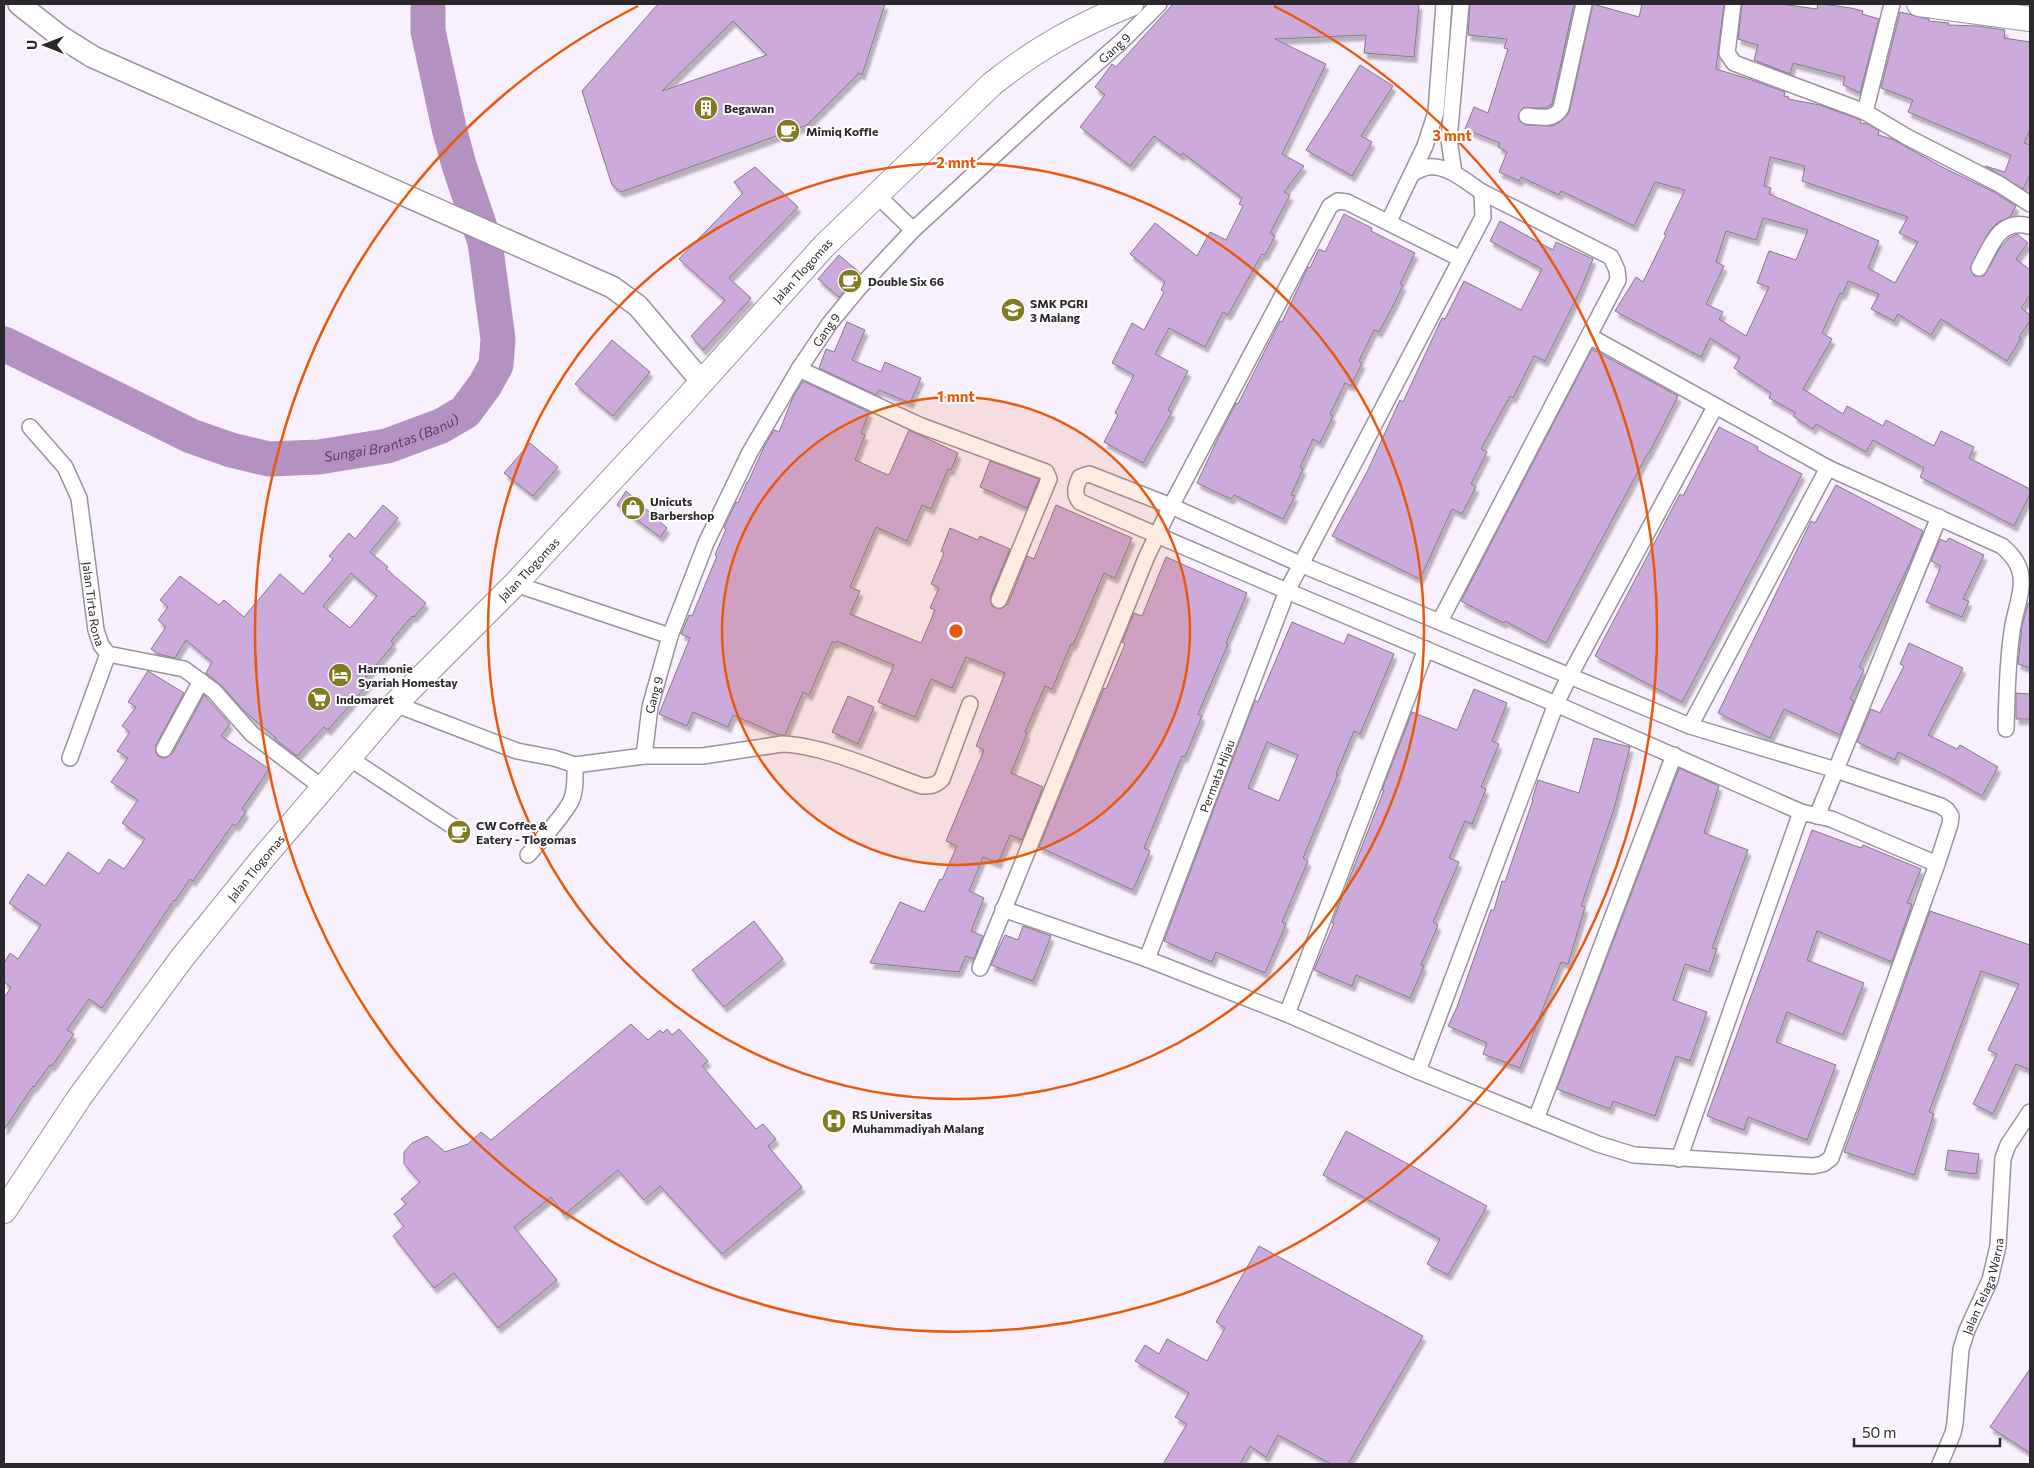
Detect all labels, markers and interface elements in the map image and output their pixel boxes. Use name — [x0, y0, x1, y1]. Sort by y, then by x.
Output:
north arrow — [20, 20, 70, 70]
street label: Gang 9 — [1095, 30, 1133, 66]
text: U — [23, 40, 40, 50]
building icon: Begawan — [693, 95, 719, 121]
place label: Begawan — [724, 101, 774, 115]
cafe icon: Mimiq Koffie — [775, 118, 801, 144]
place label: Mimiq Koffie — [806, 124, 878, 138]
text: 3 mnt — [1432, 126, 1472, 144]
text: 2 mnt — [936, 153, 976, 171]
street label: Jalan Tlogomas — [770, 235, 835, 306]
cafe icon: Double Six 66 — [837, 268, 863, 294]
place label: Double Six 66 — [868, 274, 944, 288]
place label: SMK PGRI 3 Malang — [1030, 296, 1088, 324]
school or university icon: SMK PGRI 3 Malang — [1000, 297, 1026, 323]
street label: Gang 9 — [809, 310, 843, 349]
text: 1 mnt — [937, 387, 975, 405]
water label: Sungai Brantas (Banu) — [323, 409, 461, 465]
place label: Unicuts Barbershop — [650, 494, 714, 522]
shop icon: Unicuts Barbershop — [620, 495, 646, 521]
street label: Jalan Tlogomas — [495, 534, 562, 604]
street label: Jalan Tirta Rona — [79, 561, 108, 648]
centre of rings — [947, 622, 965, 640]
place label: Harmonie Syariah Homestay — [358, 661, 458, 689]
hotel icon: Harmonie Syariah Homestay — [327, 662, 353, 688]
street label: Gang 9 — [642, 675, 665, 714]
supermarket icon: Indomaret — [306, 686, 332, 712]
place label: Indomaret — [336, 692, 394, 706]
street label: Permata Hijau — [1196, 737, 1237, 814]
place label: CW Coffee & Eatery - Tlogomas — [476, 818, 577, 846]
cafe icon: CW Coffee & Eatery - Tlogomas — [446, 819, 472, 845]
street label: Jalan Tlogomas — [224, 831, 287, 904]
place label: RS Universitas Muhammadiyah Malang — [852, 1107, 985, 1135]
hospital icon: RS Universitas Muhammadiyah Malang — [821, 1108, 847, 1134]
street label: Jalan Telaga Warna — [1959, 1238, 2005, 1336]
scale bar — [1854, 1416, 2000, 1448]
text: 50 m — [1862, 1423, 1896, 1441]

